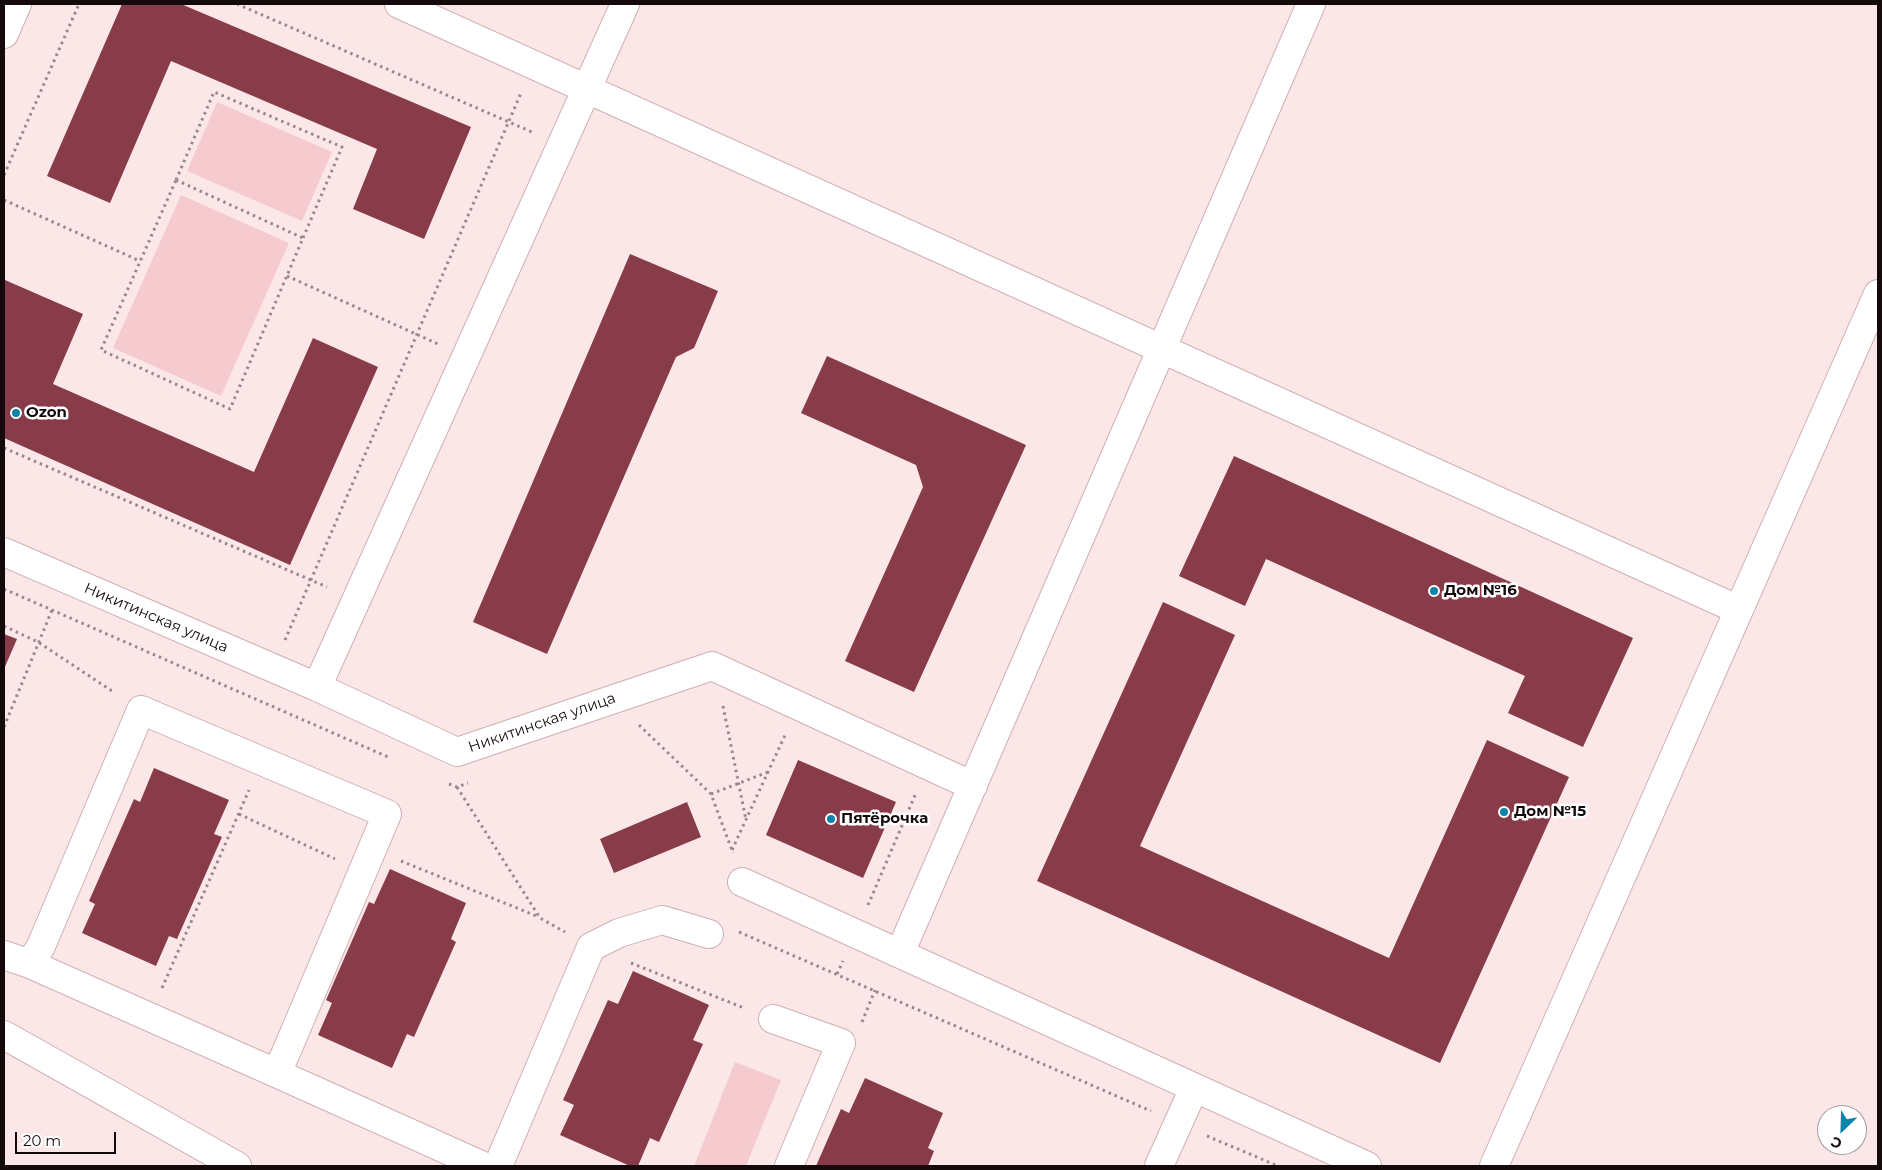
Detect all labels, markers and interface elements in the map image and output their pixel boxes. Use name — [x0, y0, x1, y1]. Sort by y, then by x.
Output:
place label: Ozon — [26, 404, 67, 422]
marker: Ozon — [10, 407, 22, 419]
street label: Никитинская улица — [81, 579, 231, 657]
place label: Дом №16 — [1444, 582, 1517, 600]
marker: Дом №16 — [1428, 585, 1440, 597]
street label: Никитинская улица — [466, 689, 618, 757]
place label: Дом №15 — [1514, 803, 1586, 821]
marker: Дом №15 — [1498, 806, 1510, 818]
place label: Пятёрочка — [841, 810, 928, 828]
marker: Пятёрочка — [825, 813, 837, 825]
north arrow — [1817, 1105, 1867, 1155]
scale bar — [18, 1122, 119, 1154]
text: 20 m — [23, 1131, 61, 1150]
text: С — [1828, 1133, 1845, 1153]

